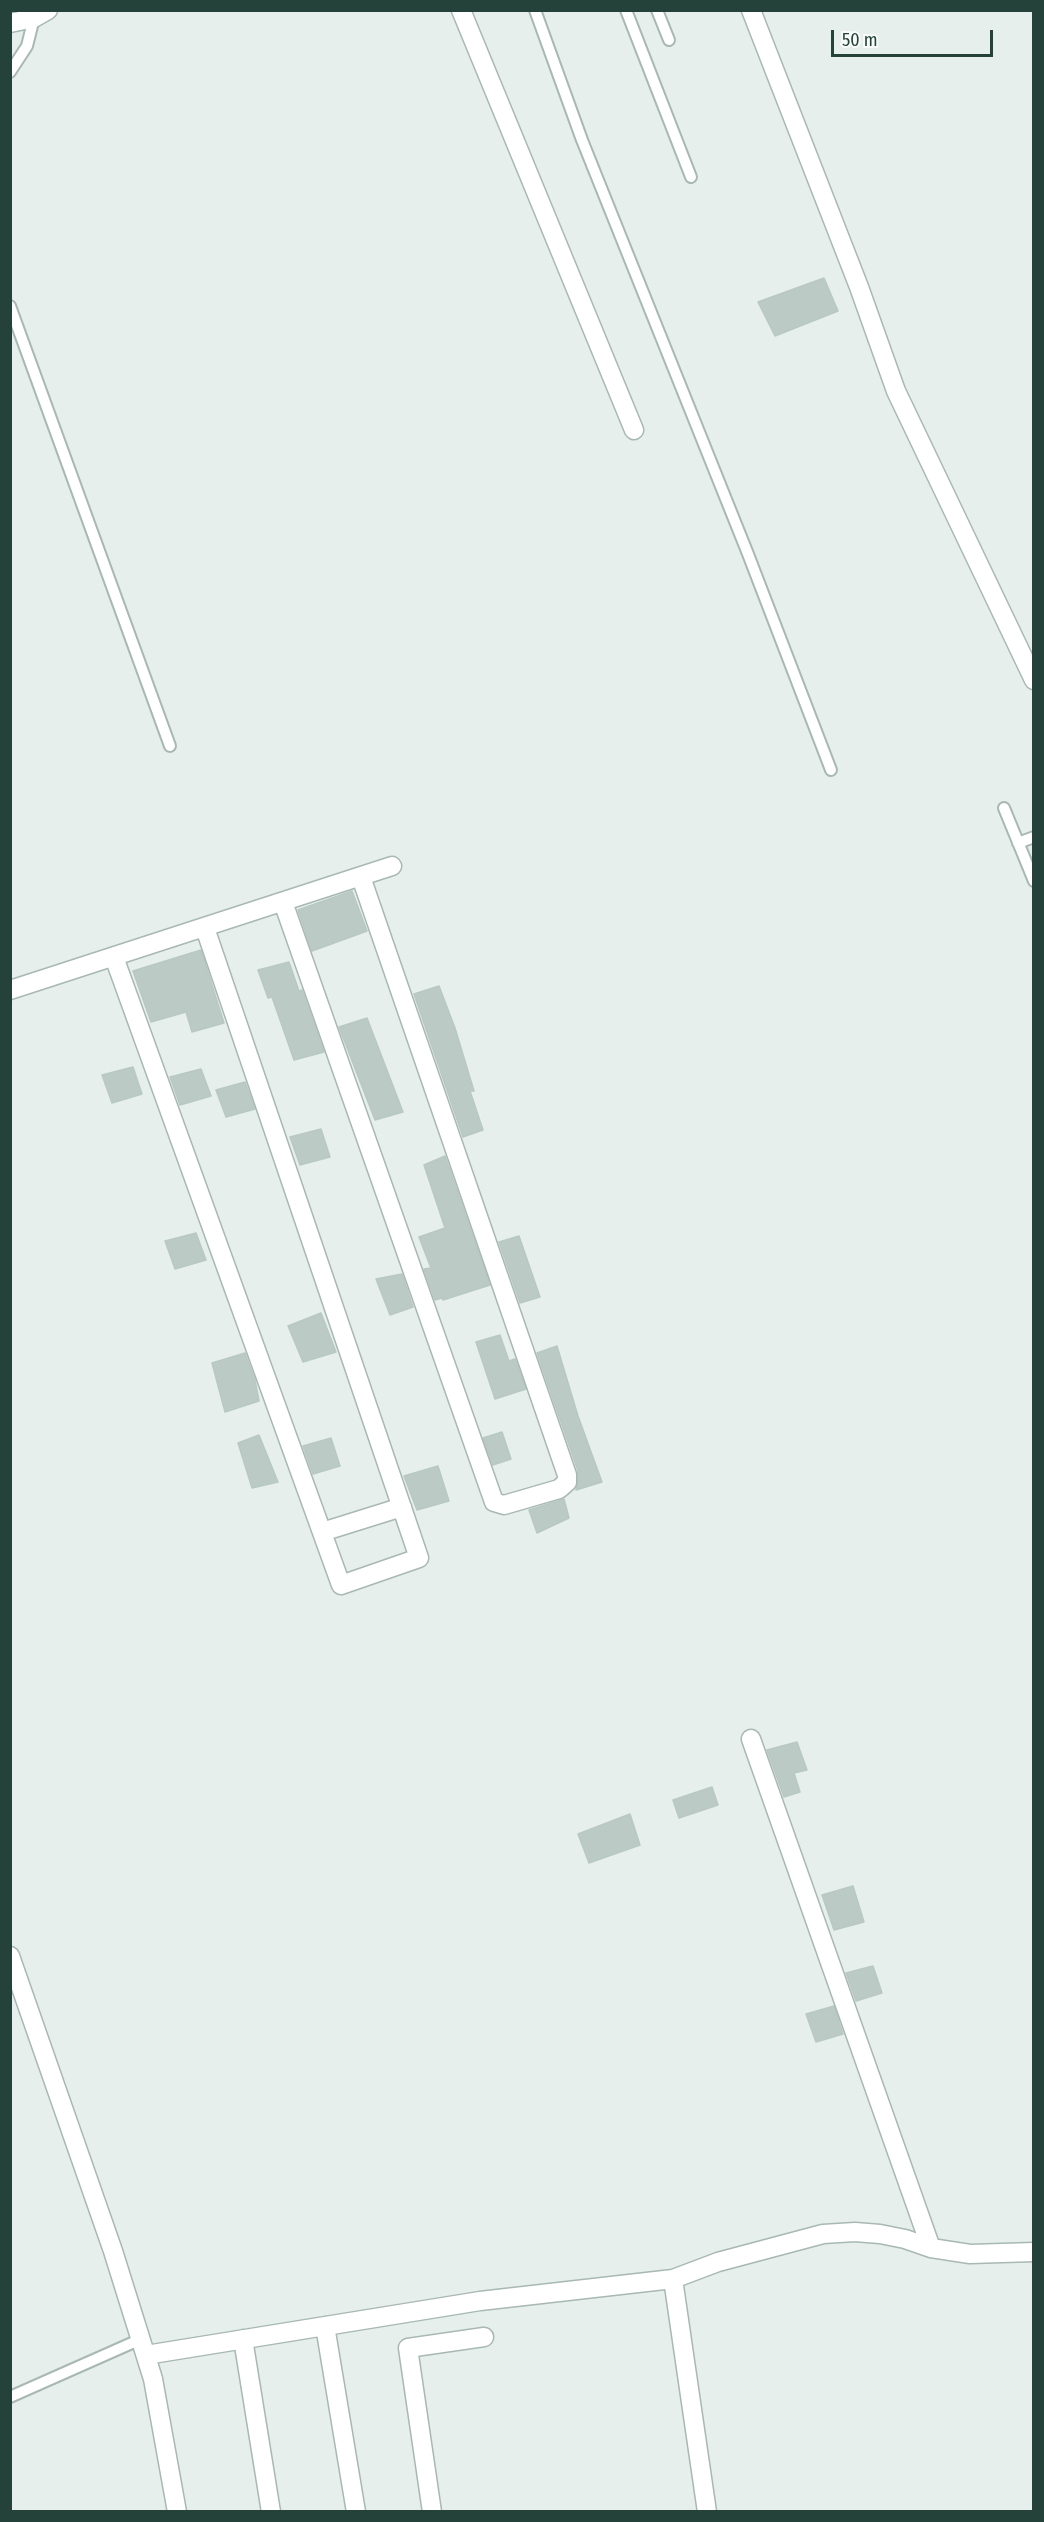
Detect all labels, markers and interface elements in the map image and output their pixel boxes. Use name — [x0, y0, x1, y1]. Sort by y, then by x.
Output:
scale bar — [834, 18, 996, 56]
text: 50 m — [842, 29, 878, 51]

